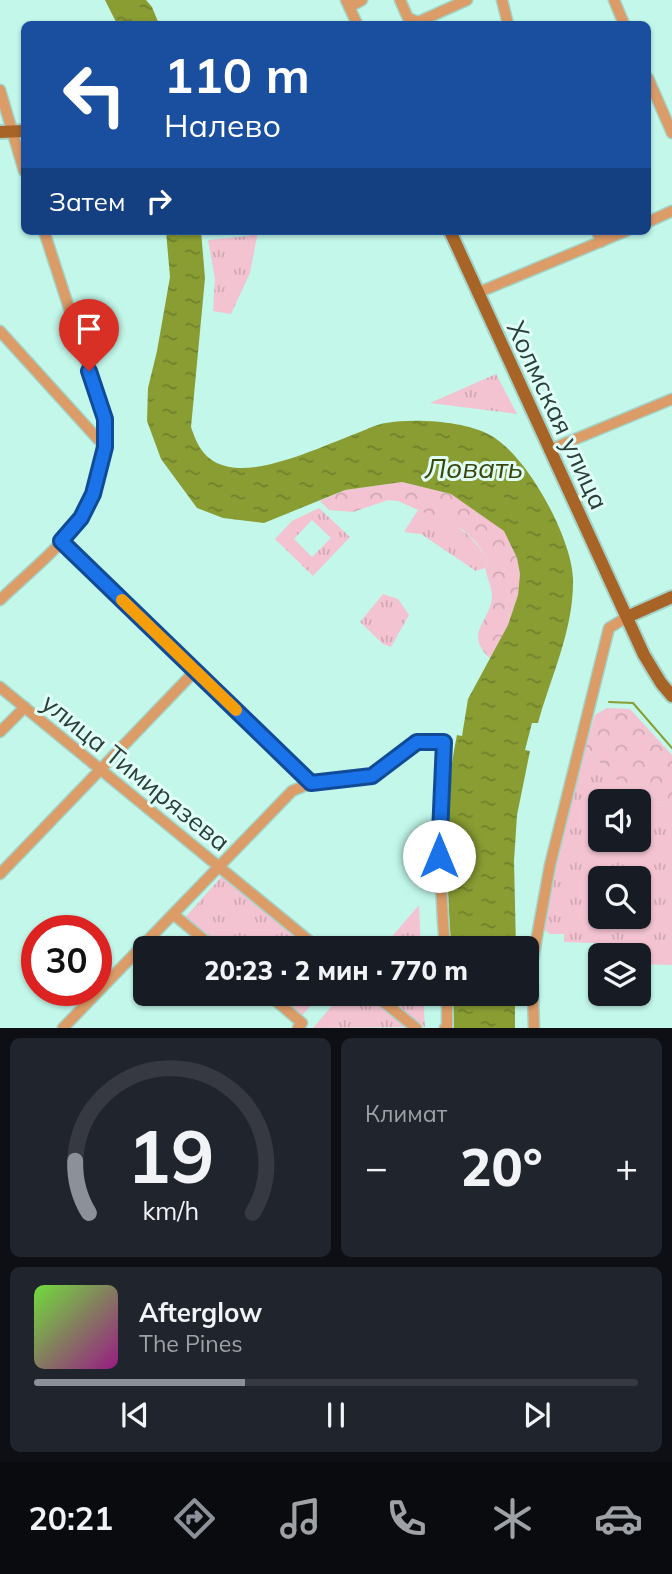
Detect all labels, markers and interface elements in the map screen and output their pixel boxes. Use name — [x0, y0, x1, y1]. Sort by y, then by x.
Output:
text: 110 m — [164, 44, 310, 105]
icon: left — [49, 49, 140, 140]
text: Налево — [164, 105, 281, 145]
icon: right — [140, 182, 178, 220]
text: Затем — [49, 185, 126, 218]
pin — [59, 299, 119, 371]
icon: arrive — [70, 310, 108, 348]
street label: Холмская улица — [500, 315, 616, 515]
water label: Ловать — [424, 450, 523, 485]
street label: улица Тимирязева — [35, 686, 237, 858]
map controls — [588, 789, 651, 1006]
button: sound — [588, 789, 651, 852]
position arrow — [402, 819, 476, 893]
button: search — [588, 866, 651, 929]
speed limit sign: 30 — [21, 915, 112, 1006]
button: layers — [588, 943, 651, 1006]
text: 20:23 · 2 мин · 770 m — [204, 954, 468, 987]
text: Климат — [365, 1099, 447, 1128]
text: 19 — [127, 1111, 214, 1202]
text: 20° — [460, 1134, 543, 1199]
text: − — [365, 1143, 388, 1191]
text: + — [615, 1143, 638, 1191]
text: km/h — [142, 1195, 199, 1226]
text: Afterglow — [139, 1296, 262, 1329]
text: The Pines — [139, 1329, 243, 1358]
icon: previous — [116, 1396, 154, 1434]
icon: pause — [317, 1396, 355, 1434]
icon: next — [518, 1396, 556, 1434]
icon: directions — [170, 1494, 219, 1543]
icon: music — [276, 1494, 325, 1543]
icon: phone — [382, 1494, 431, 1543]
icon: climate — [488, 1494, 537, 1543]
icon: car — [594, 1494, 643, 1543]
text: 20:21 — [29, 1498, 113, 1538]

